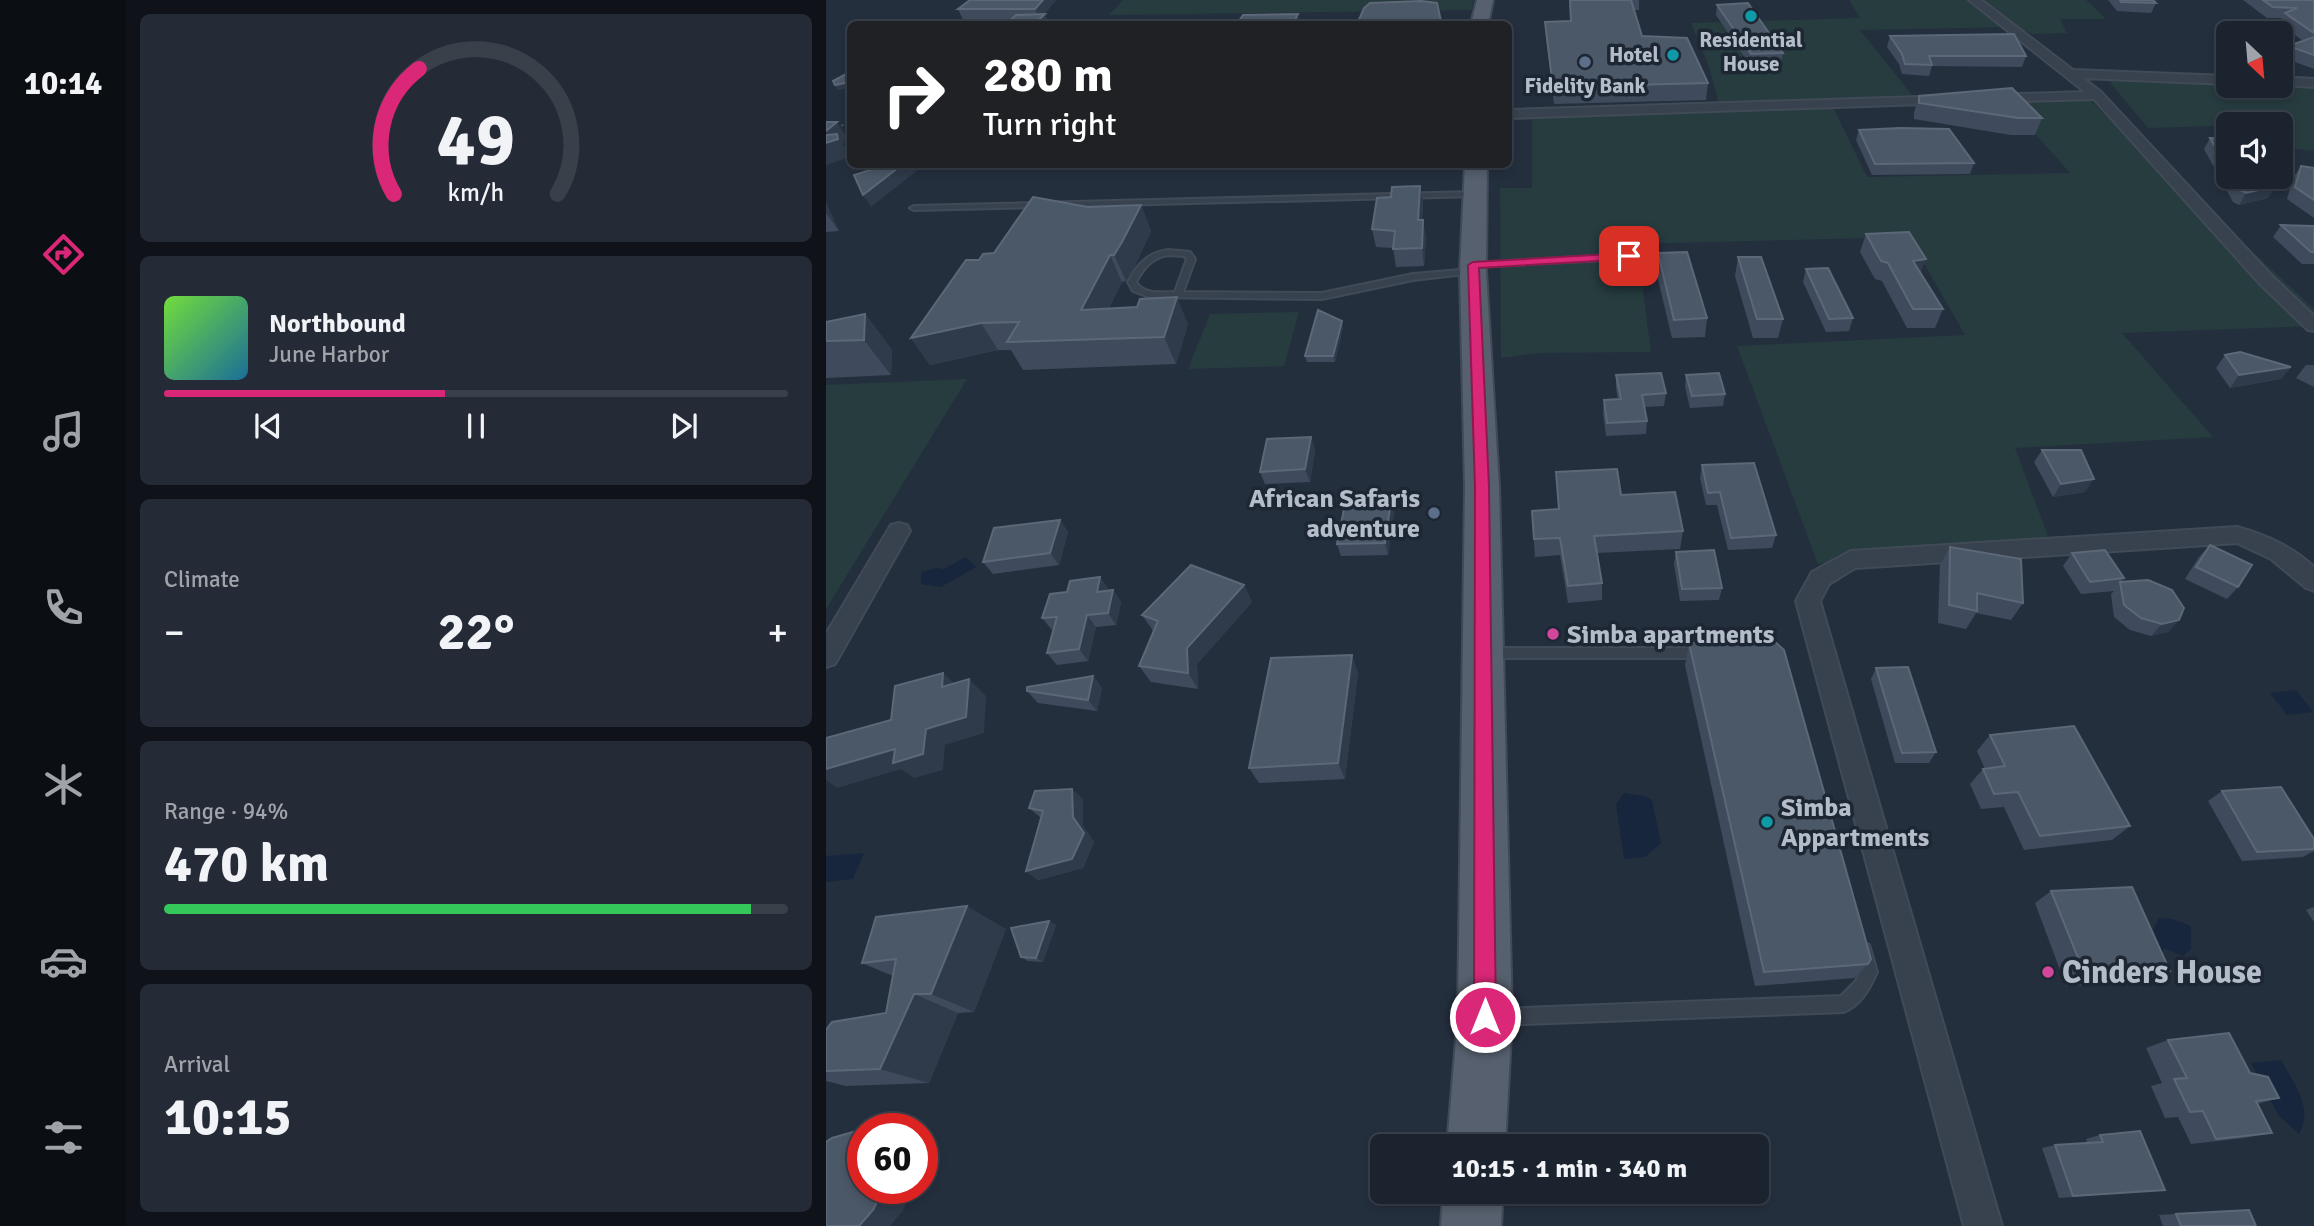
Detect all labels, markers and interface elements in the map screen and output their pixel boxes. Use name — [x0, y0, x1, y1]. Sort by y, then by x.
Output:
marker: Residential House — [1743, 8, 1759, 24]
north arrow — [2216, 21, 2292, 98]
map controls — [2216, 21, 2293, 189]
place label: Residential House — [1699, 27, 1803, 77]
place label: Hotel — [1609, 42, 1659, 68]
text: 280 m — [983, 45, 1113, 105]
marker: Hotel — [1665, 47, 1681, 63]
icon: right — [868, 49, 959, 140]
marker: Fidelity Bank — [1577, 54, 1593, 70]
text: 10:14 — [24, 64, 102, 103]
place label: Fidelity Bank — [1525, 73, 1646, 99]
text: 49 — [437, 97, 515, 186]
text: Turn right — [983, 105, 1116, 144]
button: sound — [2216, 112, 2293, 189]
text: km/h — [448, 177, 504, 208]
pin — [1599, 226, 1659, 286]
icon: directions — [39, 230, 88, 279]
icon: arrive — [1610, 237, 1648, 275]
text: Northbound — [269, 308, 406, 340]
text: June Harbor — [269, 340, 389, 369]
icon: music — [39, 407, 88, 456]
icon: previous — [249, 407, 287, 445]
icon: pause — [457, 407, 495, 445]
icon: next — [665, 407, 703, 445]
place label: African Safaris adventure — [1249, 483, 1420, 545]
marker: African Safaris adventure — [1426, 505, 1442, 521]
text: Climate — [164, 565, 240, 594]
icon: phone — [39, 583, 88, 632]
text: 22° — [438, 600, 514, 664]
text: − — [164, 609, 185, 656]
text: + — [767, 609, 788, 656]
place label: Simba apartments — [1567, 619, 1774, 651]
marker: Simba apartments — [1545, 626, 1561, 642]
icon: climate — [39, 760, 88, 809]
place label: Simba Appartments — [1781, 792, 1929, 854]
text: Range · 94% — [164, 797, 288, 826]
marker: Simba Appartments — [1759, 814, 1775, 830]
text: 470 km — [164, 832, 329, 896]
icon: car — [39, 937, 88, 986]
place label: Cinders House — [2062, 953, 2262, 992]
marker: Cinders House — [2040, 964, 2056, 980]
position arrow — [1448, 980, 1522, 1054]
text: Arrival — [164, 1050, 230, 1079]
text: 10:15 — [164, 1085, 292, 1149]
icon: filters — [39, 1113, 88, 1162]
speed limit sign: 60 — [847, 1113, 938, 1204]
text: 10:15 · 1 min · 340 m — [1452, 1153, 1687, 1185]

